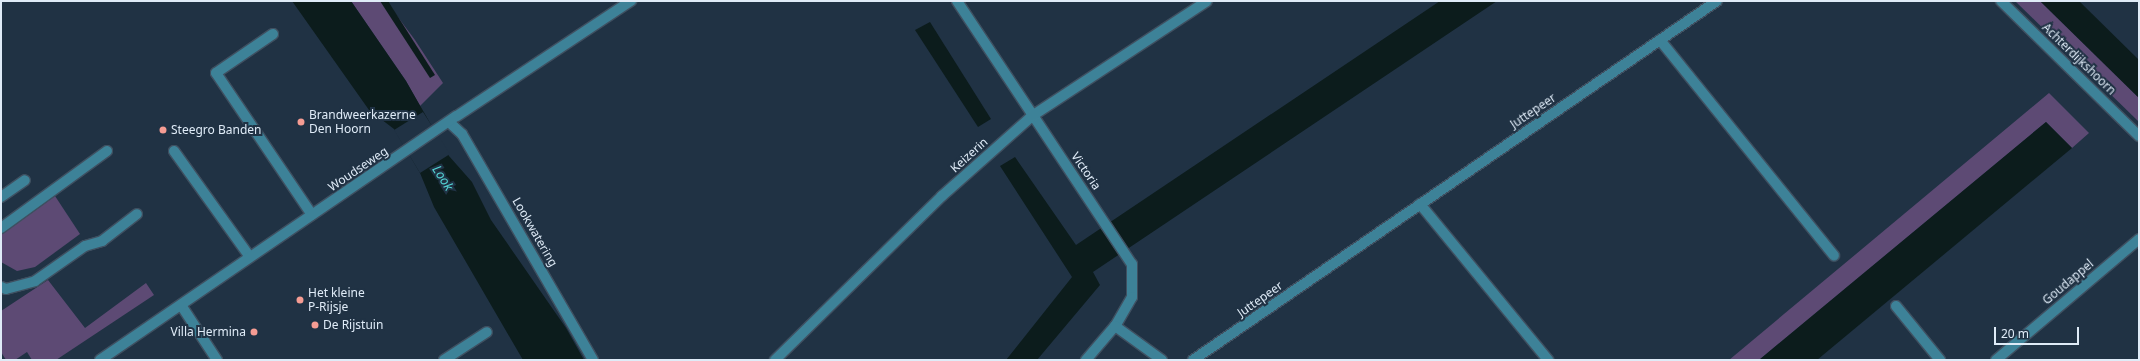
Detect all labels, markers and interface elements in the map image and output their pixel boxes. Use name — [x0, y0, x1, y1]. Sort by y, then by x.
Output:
street label: Achterdijkshoorn — [2039, 20, 2119, 98]
street label: Juttepeer — [1507, 90, 1559, 132]
place label: Brandweerkazerne Den Hoorn — [309, 108, 416, 136]
marker: Brandweerkazerne Den Hoorn — [296, 117, 306, 127]
place label: Steegro Banden — [171, 123, 261, 137]
marker: Steegro Banden — [158, 125, 168, 135]
street label: Keizerin — [947, 135, 991, 175]
street label: Woudseweg — [325, 144, 391, 194]
street label: Victoria — [1068, 149, 1104, 193]
water label: Look — [429, 162, 457, 194]
street label: Lookwatering — [509, 195, 561, 269]
street label: Goudappel — [2040, 257, 2096, 307]
street label: Juttepeer — [1235, 278, 1285, 320]
place label: Het kleine P-Rijsje — [308, 286, 365, 314]
marker: Het kleine P-Rijsje — [295, 295, 305, 305]
place label: De Rijstuin — [323, 318, 383, 332]
scale bar — [1996, 319, 2081, 345]
marker: De Rijstuin — [310, 320, 320, 330]
place label: Villa Hermina — [171, 325, 246, 339]
text: 20 m — [2001, 325, 2029, 342]
marker: Villa Hermina — [249, 327, 259, 337]

